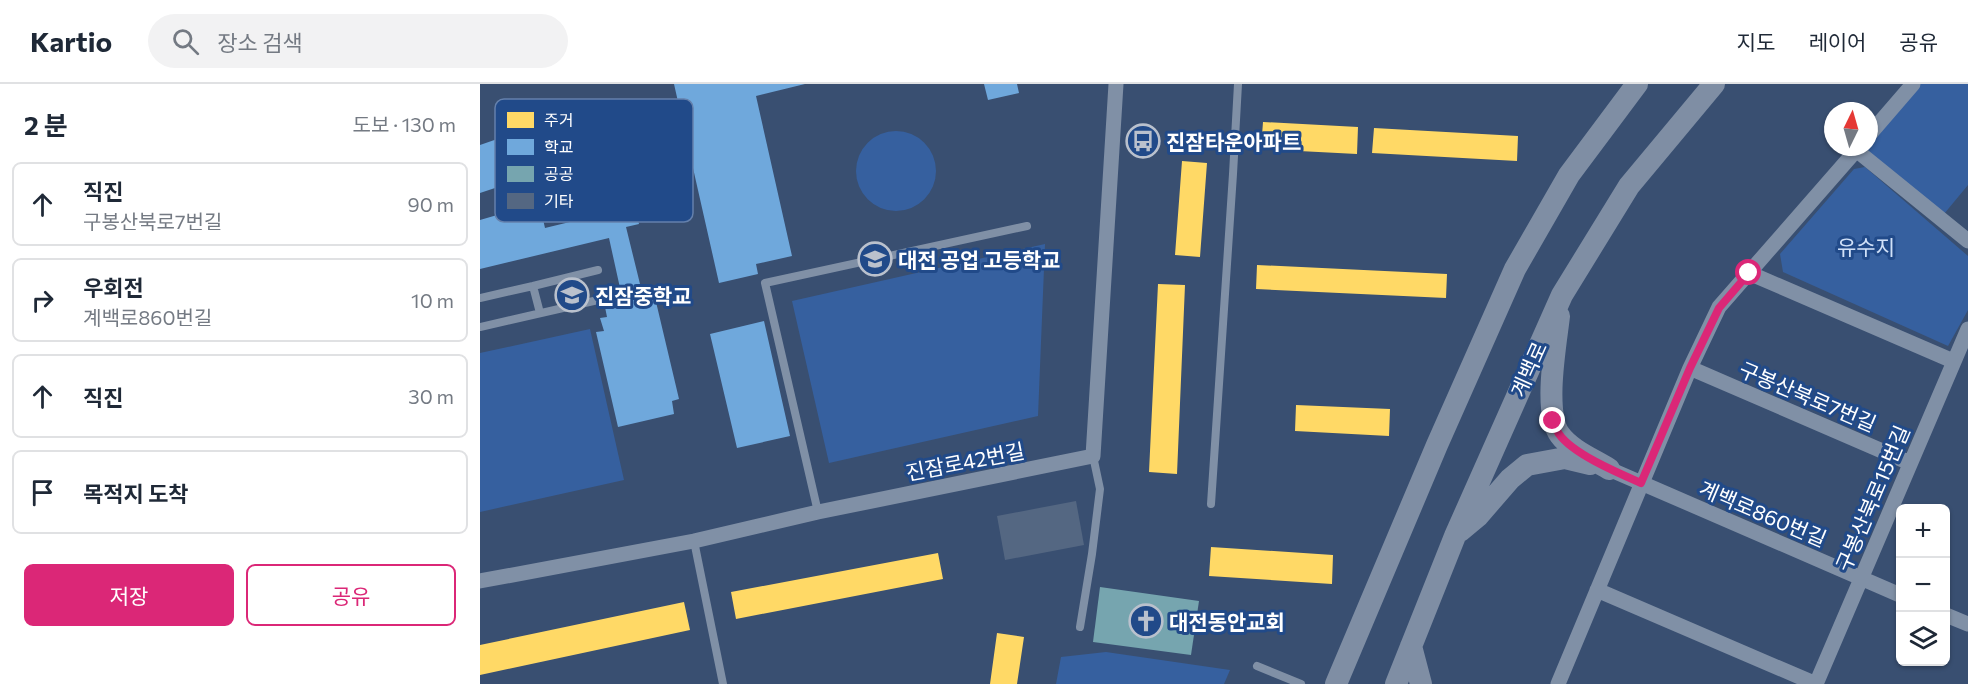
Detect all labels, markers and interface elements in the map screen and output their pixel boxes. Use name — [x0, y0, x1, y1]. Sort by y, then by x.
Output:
search box — [148, 14, 568, 68]
text: Kartio — [30, 24, 112, 58]
icon: search — [169, 25, 202, 58]
text: 장소 검색 — [217, 29, 302, 56]
text: 지도 — [1737, 29, 1775, 54]
text: 레이어 — [1808, 29, 1866, 54]
text: 공유 — [1899, 29, 1938, 54]
legend — [495, 99, 693, 222]
north arrow — [1824, 102, 1878, 156]
text: 2 분 — [24, 109, 68, 140]
text: 주거 — [544, 110, 573, 129]
text: 도보 · 130 m — [353, 112, 456, 136]
bus stop icon: 진잠타운아파트 — [1125, 123, 1161, 159]
place label: 진잠타운아파트 — [1166, 129, 1301, 154]
text: 학교 — [544, 137, 573, 156]
text: 공공 — [544, 164, 573, 183]
text: 직진 — [83, 178, 123, 205]
icon: ahead — [26, 188, 59, 221]
text: 기타 — [544, 191, 574, 210]
text: 90 m — [408, 192, 454, 216]
text: 구봉산북로7번길 — [83, 209, 222, 233]
park label: 유수지 — [1837, 234, 1895, 259]
school or university icon: 대전 공업 고등학교 — [857, 241, 893, 277]
place label: 대전 공업 고등학교 — [898, 247, 1061, 272]
route start — [1735, 259, 1761, 285]
text: 우회전 — [83, 274, 144, 301]
school or university icon: 진잠중학교 — [554, 277, 590, 313]
place label: 진잠중학교 — [595, 283, 692, 308]
icon: right — [26, 284, 59, 317]
text: 10 m — [411, 288, 454, 312]
text: 계백로860번길 — [83, 305, 212, 329]
street label: 계백로 — [1505, 337, 1551, 401]
street label: 구봉산북로7번길 — [1736, 356, 1880, 436]
icon: ahead — [26, 380, 59, 413]
text: 직진 — [83, 384, 123, 411]
text: 30 m — [408, 384, 454, 408]
route end — [1539, 407, 1565, 433]
street label: 구봉산북로15번길 — [1830, 421, 1914, 575]
street label: 진잠로42번길 — [903, 437, 1027, 485]
street label: 계백로860번길 — [1696, 475, 1830, 551]
icon: arrive — [26, 476, 59, 509]
text: 목적지 도착 — [83, 480, 188, 507]
map controls — [1896, 504, 1950, 666]
button: + — [1896, 504, 1950, 558]
button: − — [1896, 558, 1950, 612]
button: 저장 — [24, 564, 234, 626]
button: 공유 — [246, 564, 456, 626]
church icon: 대전동안교회 — [1128, 603, 1164, 639]
place label: 대전동안교회 — [1169, 609, 1285, 634]
button: layers — [1896, 612, 1950, 666]

